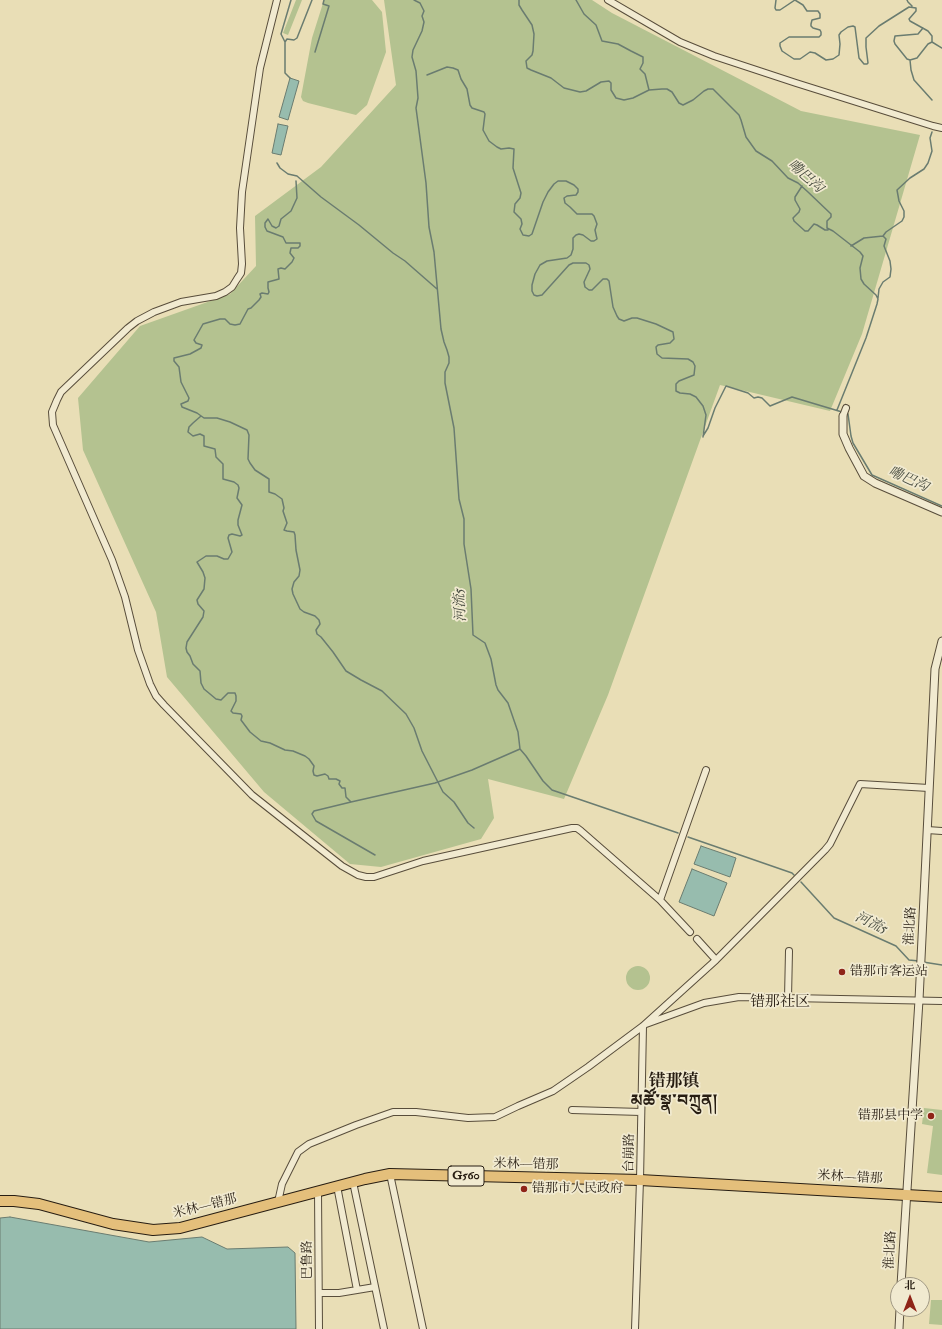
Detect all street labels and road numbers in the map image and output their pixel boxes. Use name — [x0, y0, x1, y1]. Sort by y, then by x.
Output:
street label: 淮北路 — [902, 906, 920, 946]
street label: 台崩路 — [622, 1133, 638, 1173]
street label: 米林—错那 — [493, 1157, 559, 1173]
road number: G560 — [448, 1166, 484, 1186]
street label: 米林—错那 — [817, 1169, 883, 1187]
street label: 米林—错那 — [172, 1192, 238, 1222]
street label: 淮北路 — [882, 1230, 900, 1270]
street label: 巴鲁路 — [300, 1241, 316, 1279]

